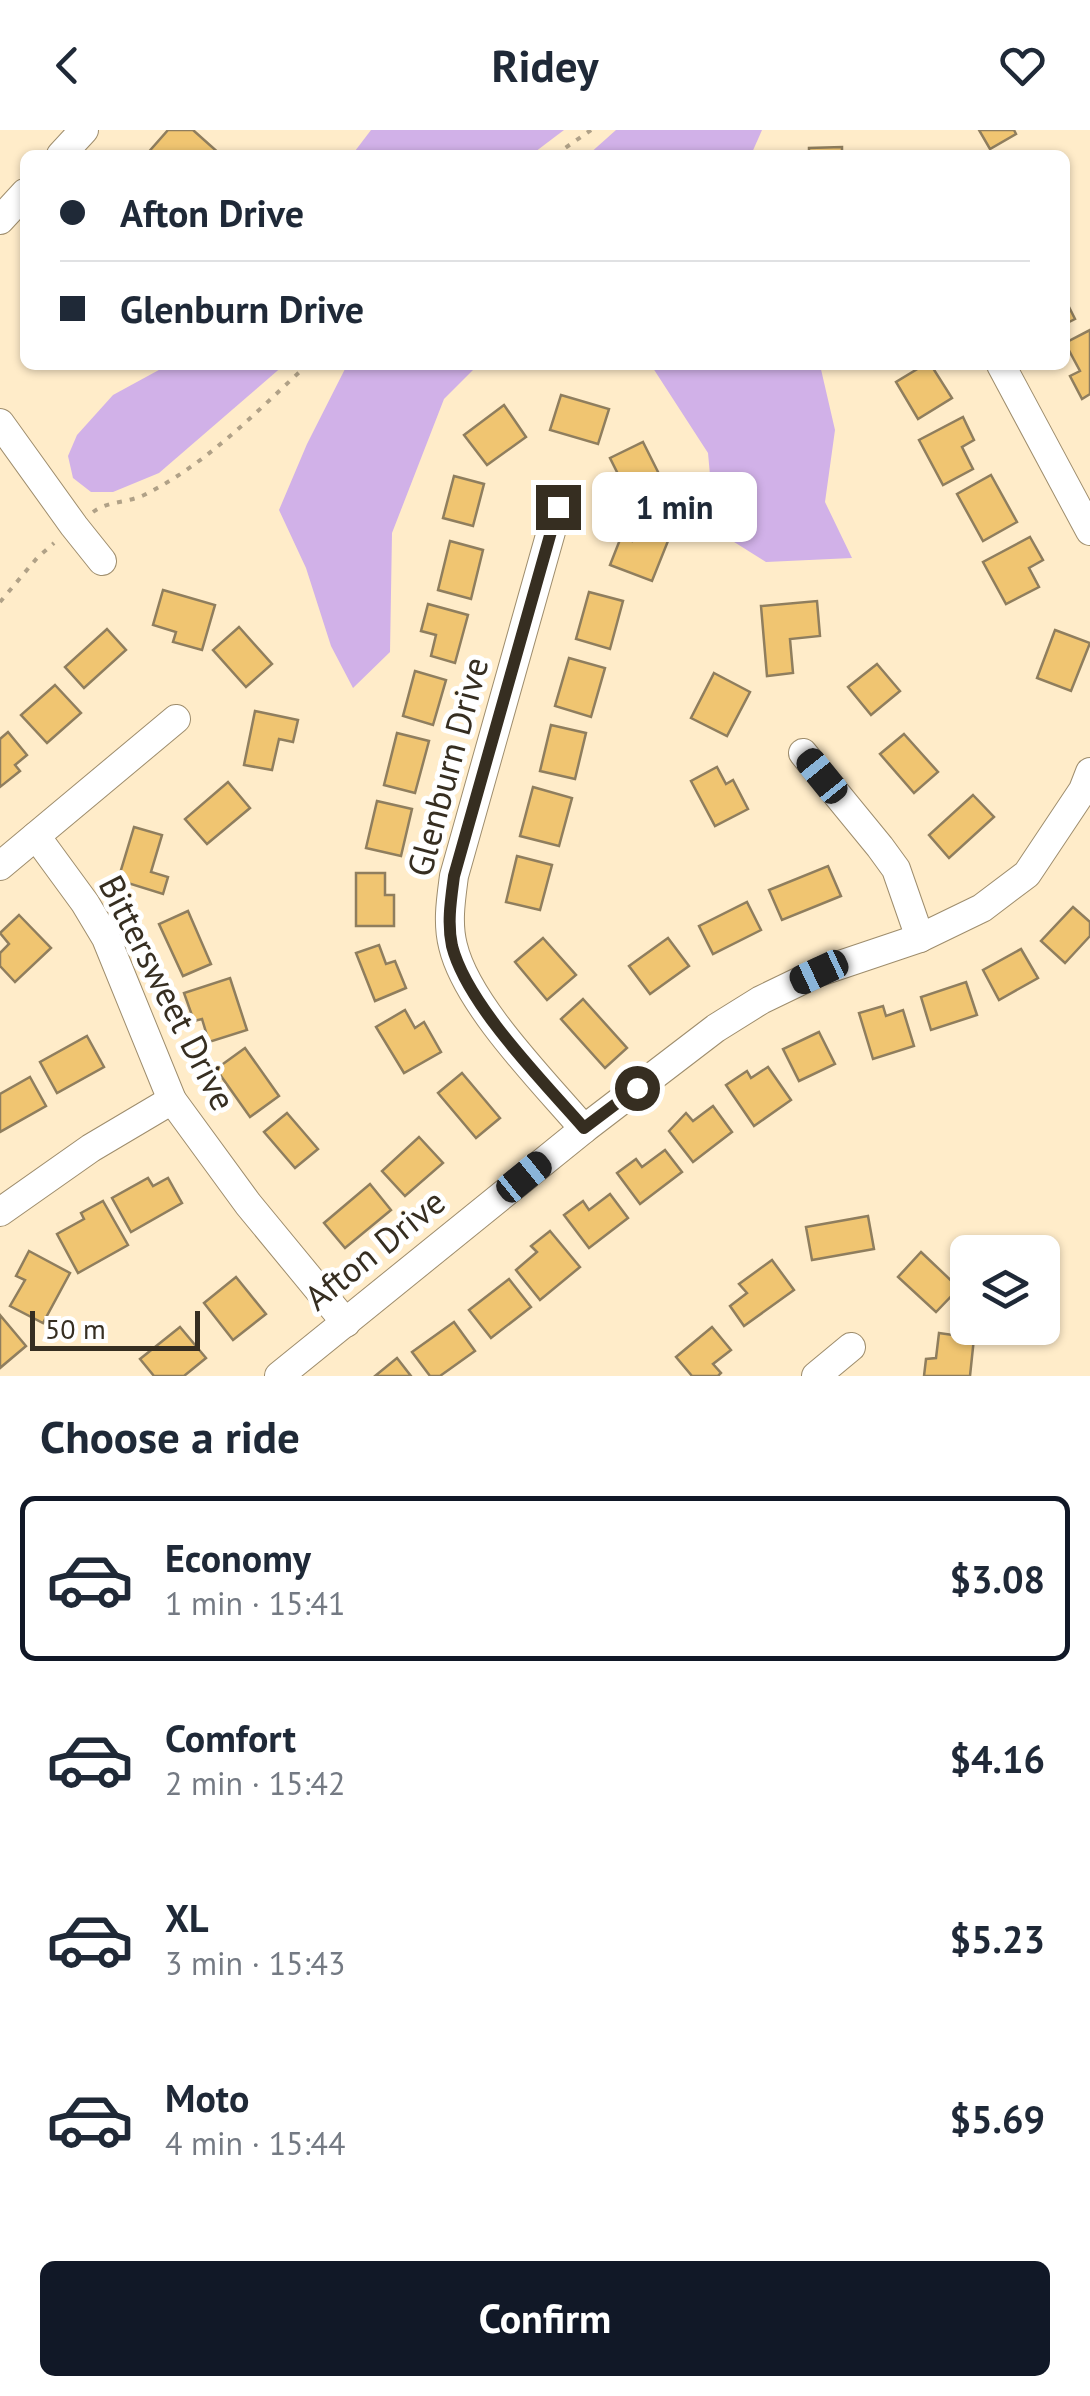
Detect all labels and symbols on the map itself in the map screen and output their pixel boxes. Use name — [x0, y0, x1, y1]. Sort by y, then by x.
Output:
callout: 1 min — [593, 472, 758, 542]
route end — [536, 485, 581, 530]
street label: Glenburn Drive — [396, 652, 498, 881]
car — [791, 743, 853, 809]
street label: Bittersweet Drive — [89, 867, 247, 1118]
car — [785, 946, 853, 998]
route start — [615, 1066, 660, 1111]
car — [491, 1146, 557, 1208]
street label: Afton Drive — [295, 1178, 454, 1320]
scale bar — [30, 1306, 200, 1350]

